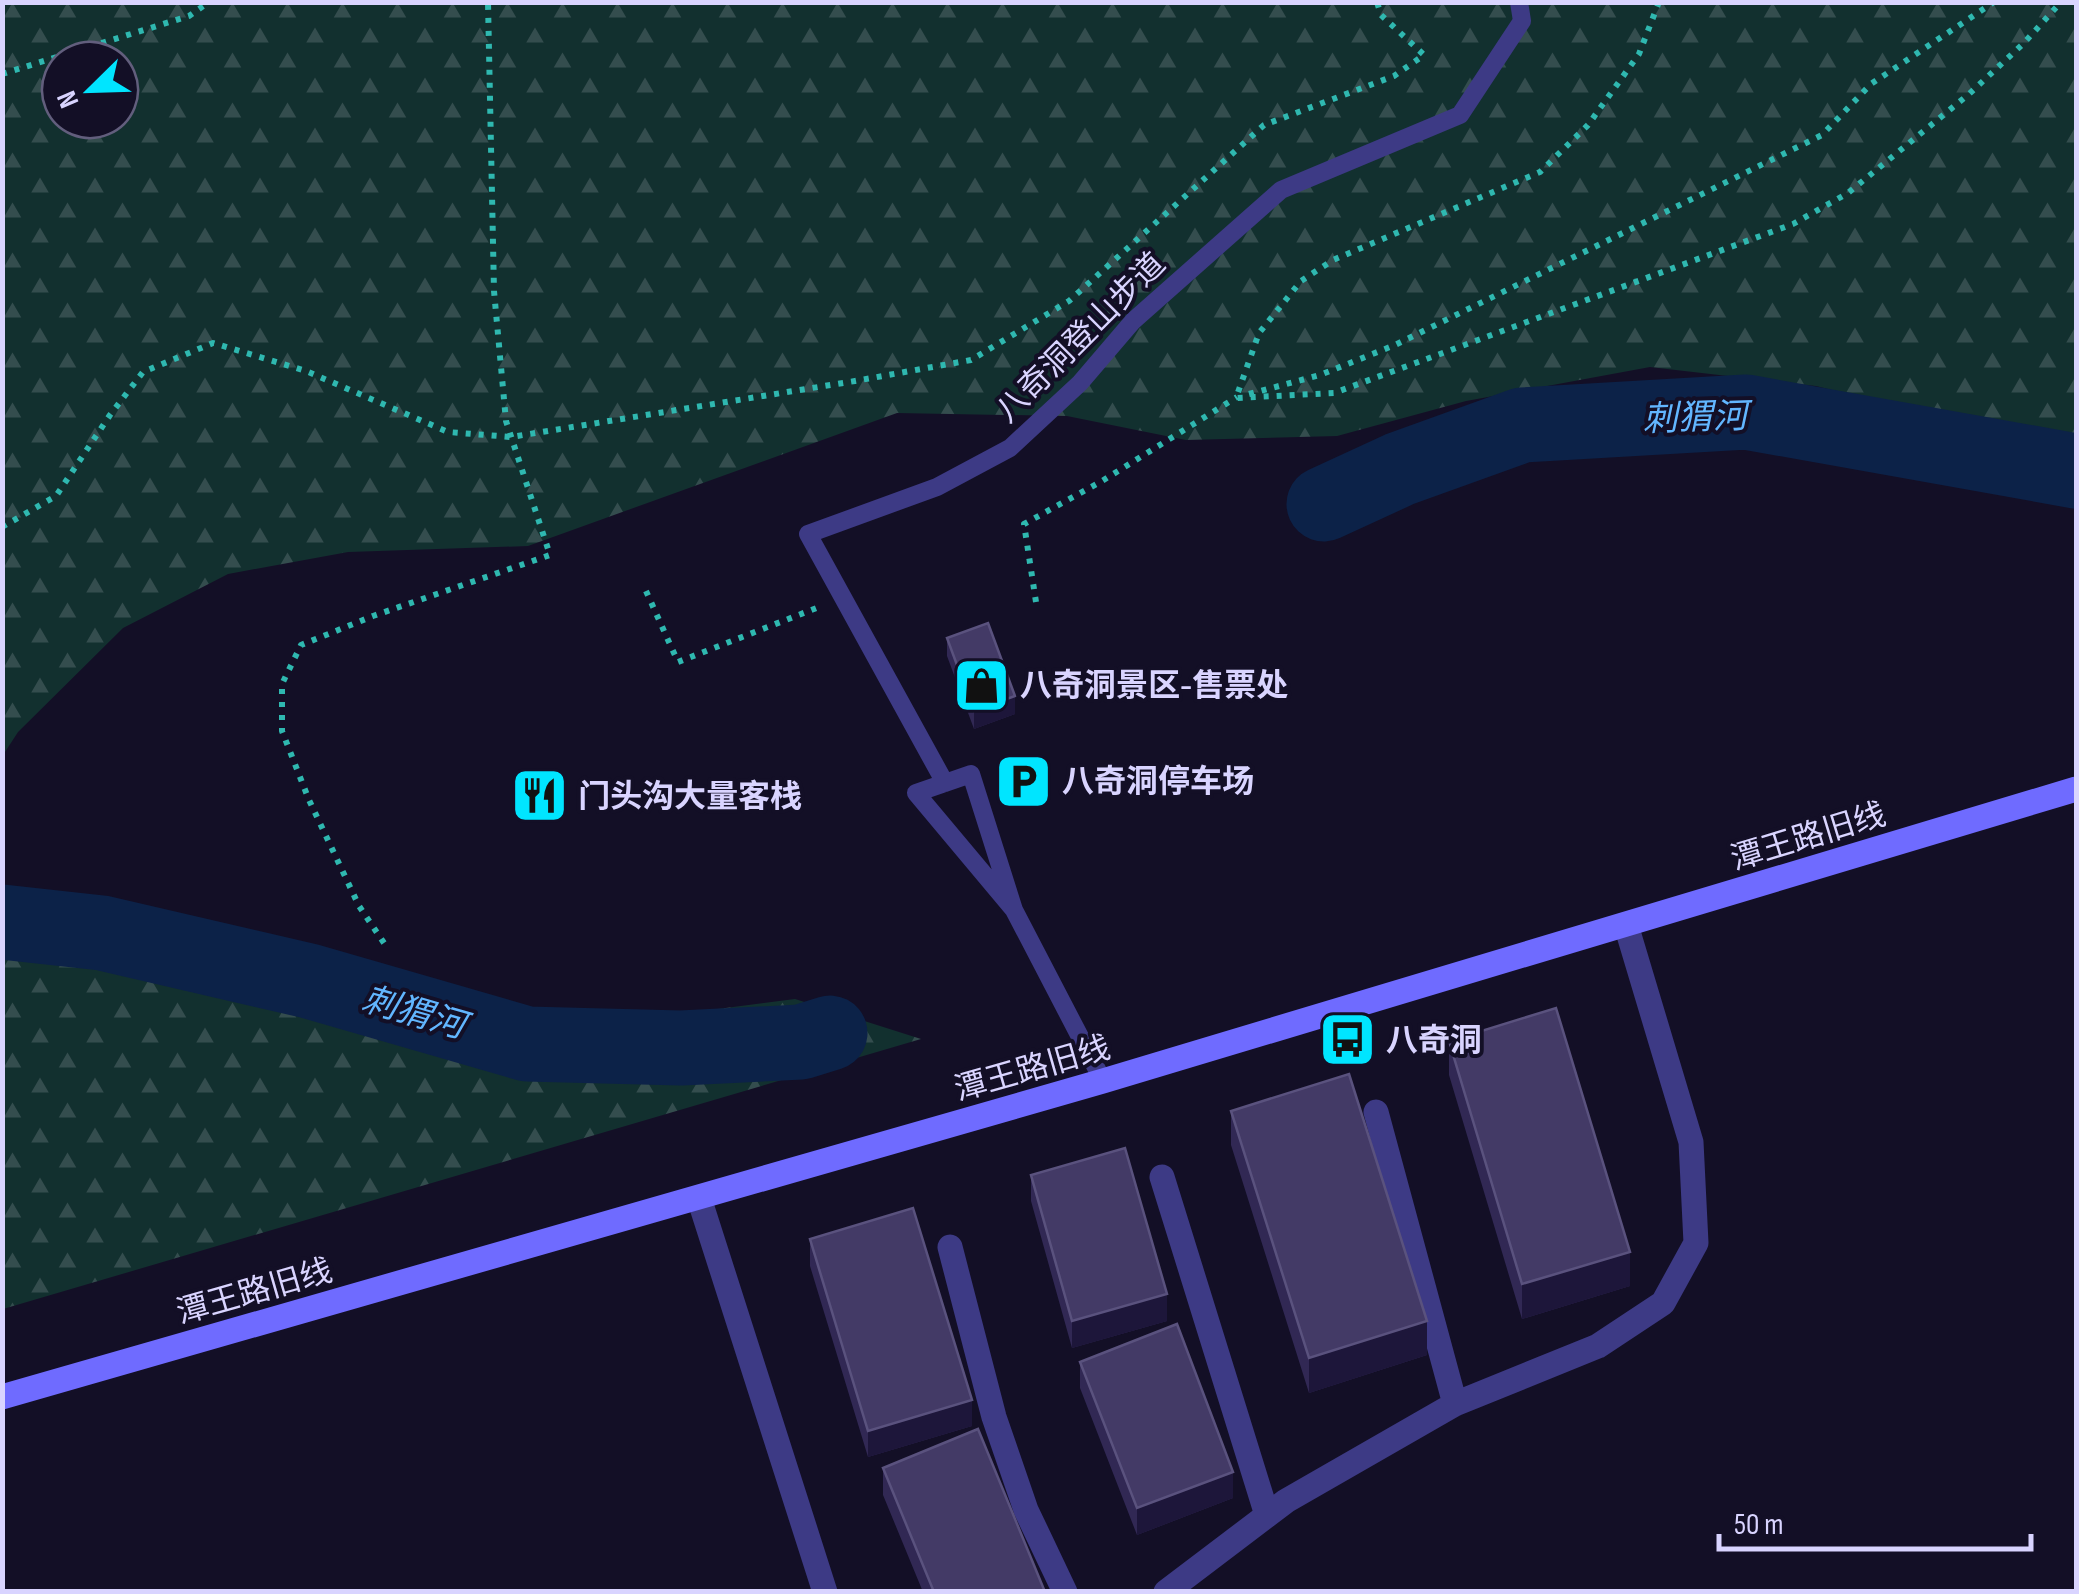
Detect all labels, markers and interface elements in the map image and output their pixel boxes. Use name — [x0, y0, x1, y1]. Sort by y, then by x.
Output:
north arrow — [40, 40, 140, 140]
text: N — [50, 86, 86, 113]
street label: 八奇洞登山步道 — [988, 245, 1174, 431]
water label: 刺猬河 — [1642, 395, 1754, 442]
shop icon: 八奇洞景区-售票处 — [951, 655, 1011, 715]
place label: 八奇洞景区-售票处 — [1020, 667, 1288, 706]
parking icon: 八奇洞停车场 — [993, 751, 1053, 811]
place label: 八奇洞停车场 — [1062, 763, 1254, 802]
restaurant icon: 门头沟大量客栈 — [509, 766, 569, 826]
place label: 门头沟大量客栈 — [578, 778, 802, 817]
street label: 潭王路旧线 — [1726, 795, 1891, 879]
water label: 刺猬河 — [357, 978, 476, 1050]
bus stop icon: 八奇洞 — [1317, 1010, 1377, 1070]
place label: 八奇洞 — [1386, 1022, 1482, 1061]
street label: 潭王路旧线 — [950, 1029, 1115, 1110]
street label: 潭王路旧线 — [172, 1252, 337, 1333]
scale bar — [1719, 1489, 2032, 1551]
text: 50 m — [1734, 1507, 1783, 1543]

